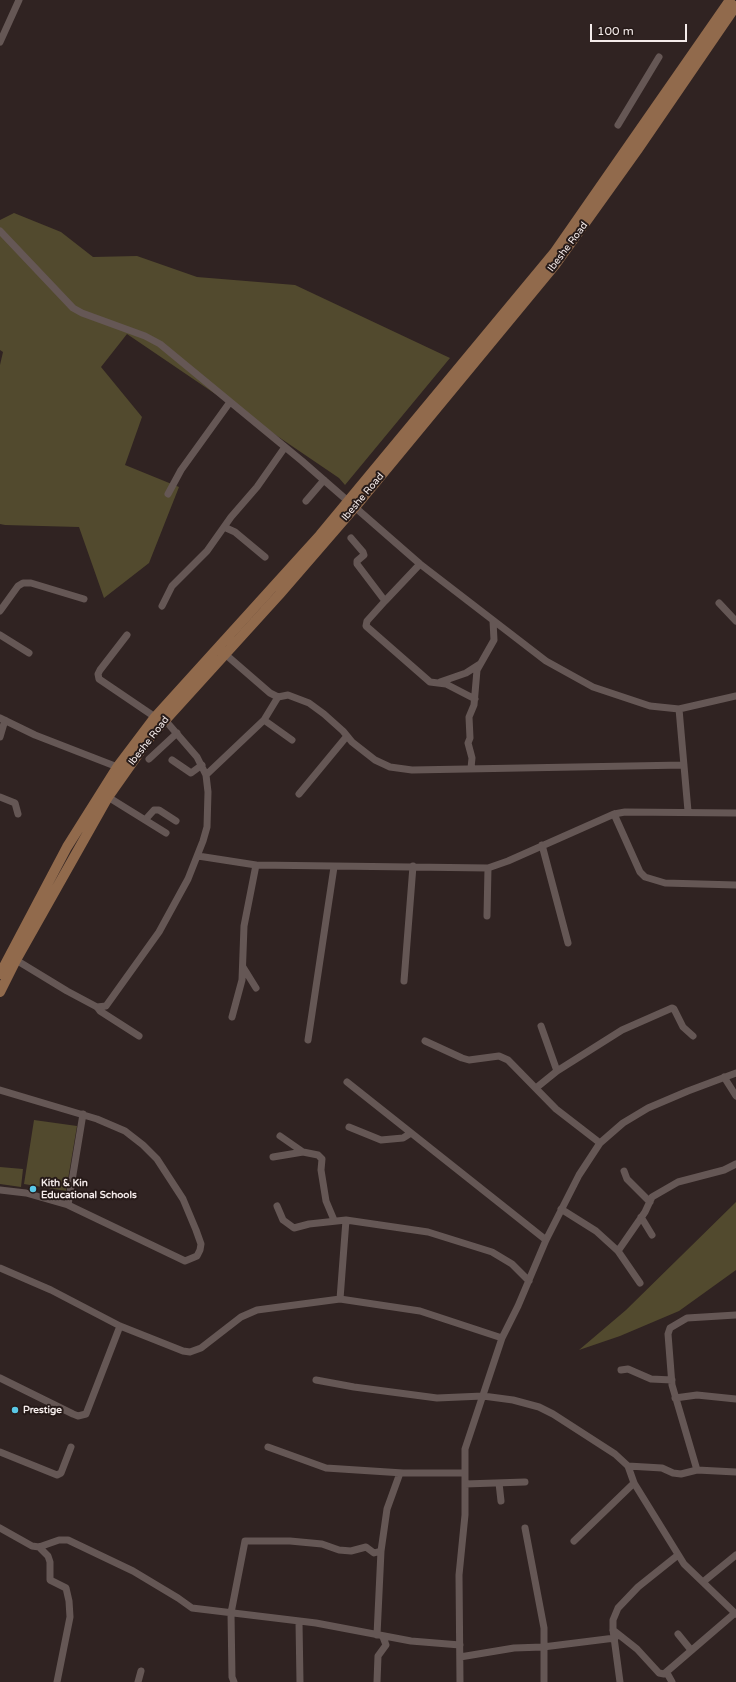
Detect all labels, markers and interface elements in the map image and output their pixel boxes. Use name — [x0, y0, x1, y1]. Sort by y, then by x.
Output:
scale bar — [592, 16, 689, 42]
text: 100 m — [597, 24, 634, 38]
street label: Ibeshe Road — [545, 220, 591, 274]
street label: Ibeshe Road — [339, 471, 387, 523]
street label: Ibeshe Road — [126, 714, 172, 768]
place label: Kith & Kin Educational Schools — [41, 1177, 137, 1200]
marker: Kith & Kin Educational Schools — [28, 1184, 38, 1194]
place label: Prestige — [23, 1404, 62, 1416]
marker: Prestige — [10, 1405, 20, 1415]

